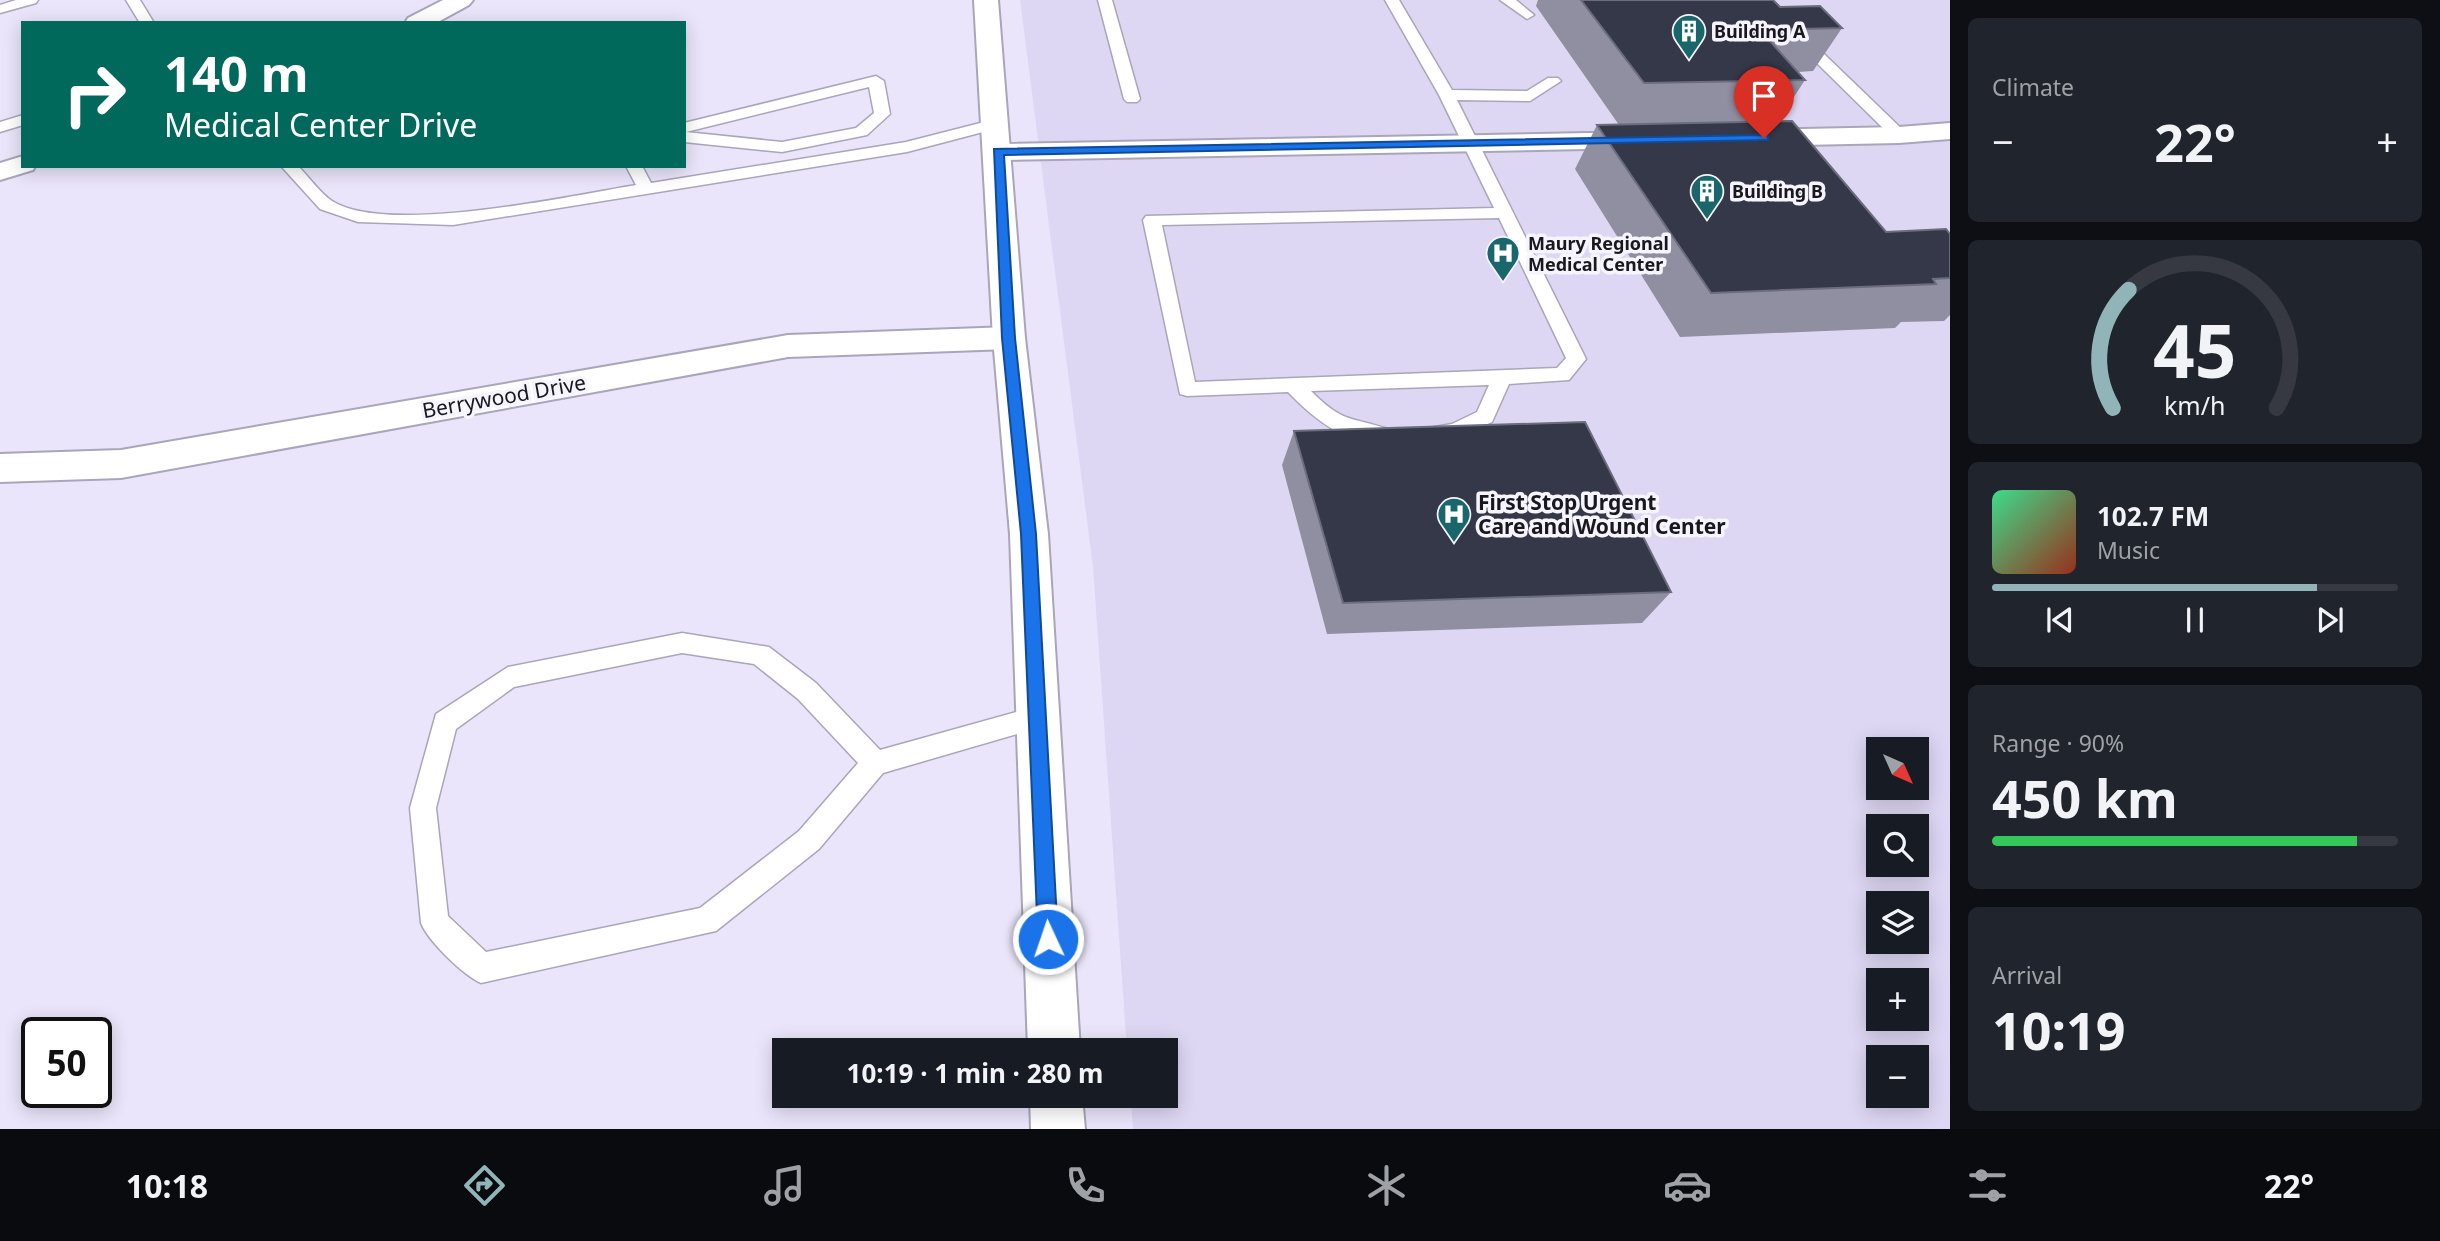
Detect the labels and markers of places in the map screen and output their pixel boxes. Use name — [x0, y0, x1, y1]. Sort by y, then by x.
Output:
building icon: Building A — [1670, 12, 1708, 61]
place label: Building A — [1714, 19, 1806, 43]
pin — [1734, 66, 1794, 138]
building icon: Building B — [1688, 172, 1726, 221]
place label: Building B — [1732, 179, 1823, 203]
place label: Maury Regional Medical Center — [1528, 231, 1669, 276]
hospital icon: Maury Regional Medical Center — [1484, 234, 1522, 283]
place label: First Stop Urgent Care and Wound Center — [1478, 488, 1726, 540]
hospital icon: First Stop Urgent Care and Wound Center — [1435, 495, 1473, 544]

